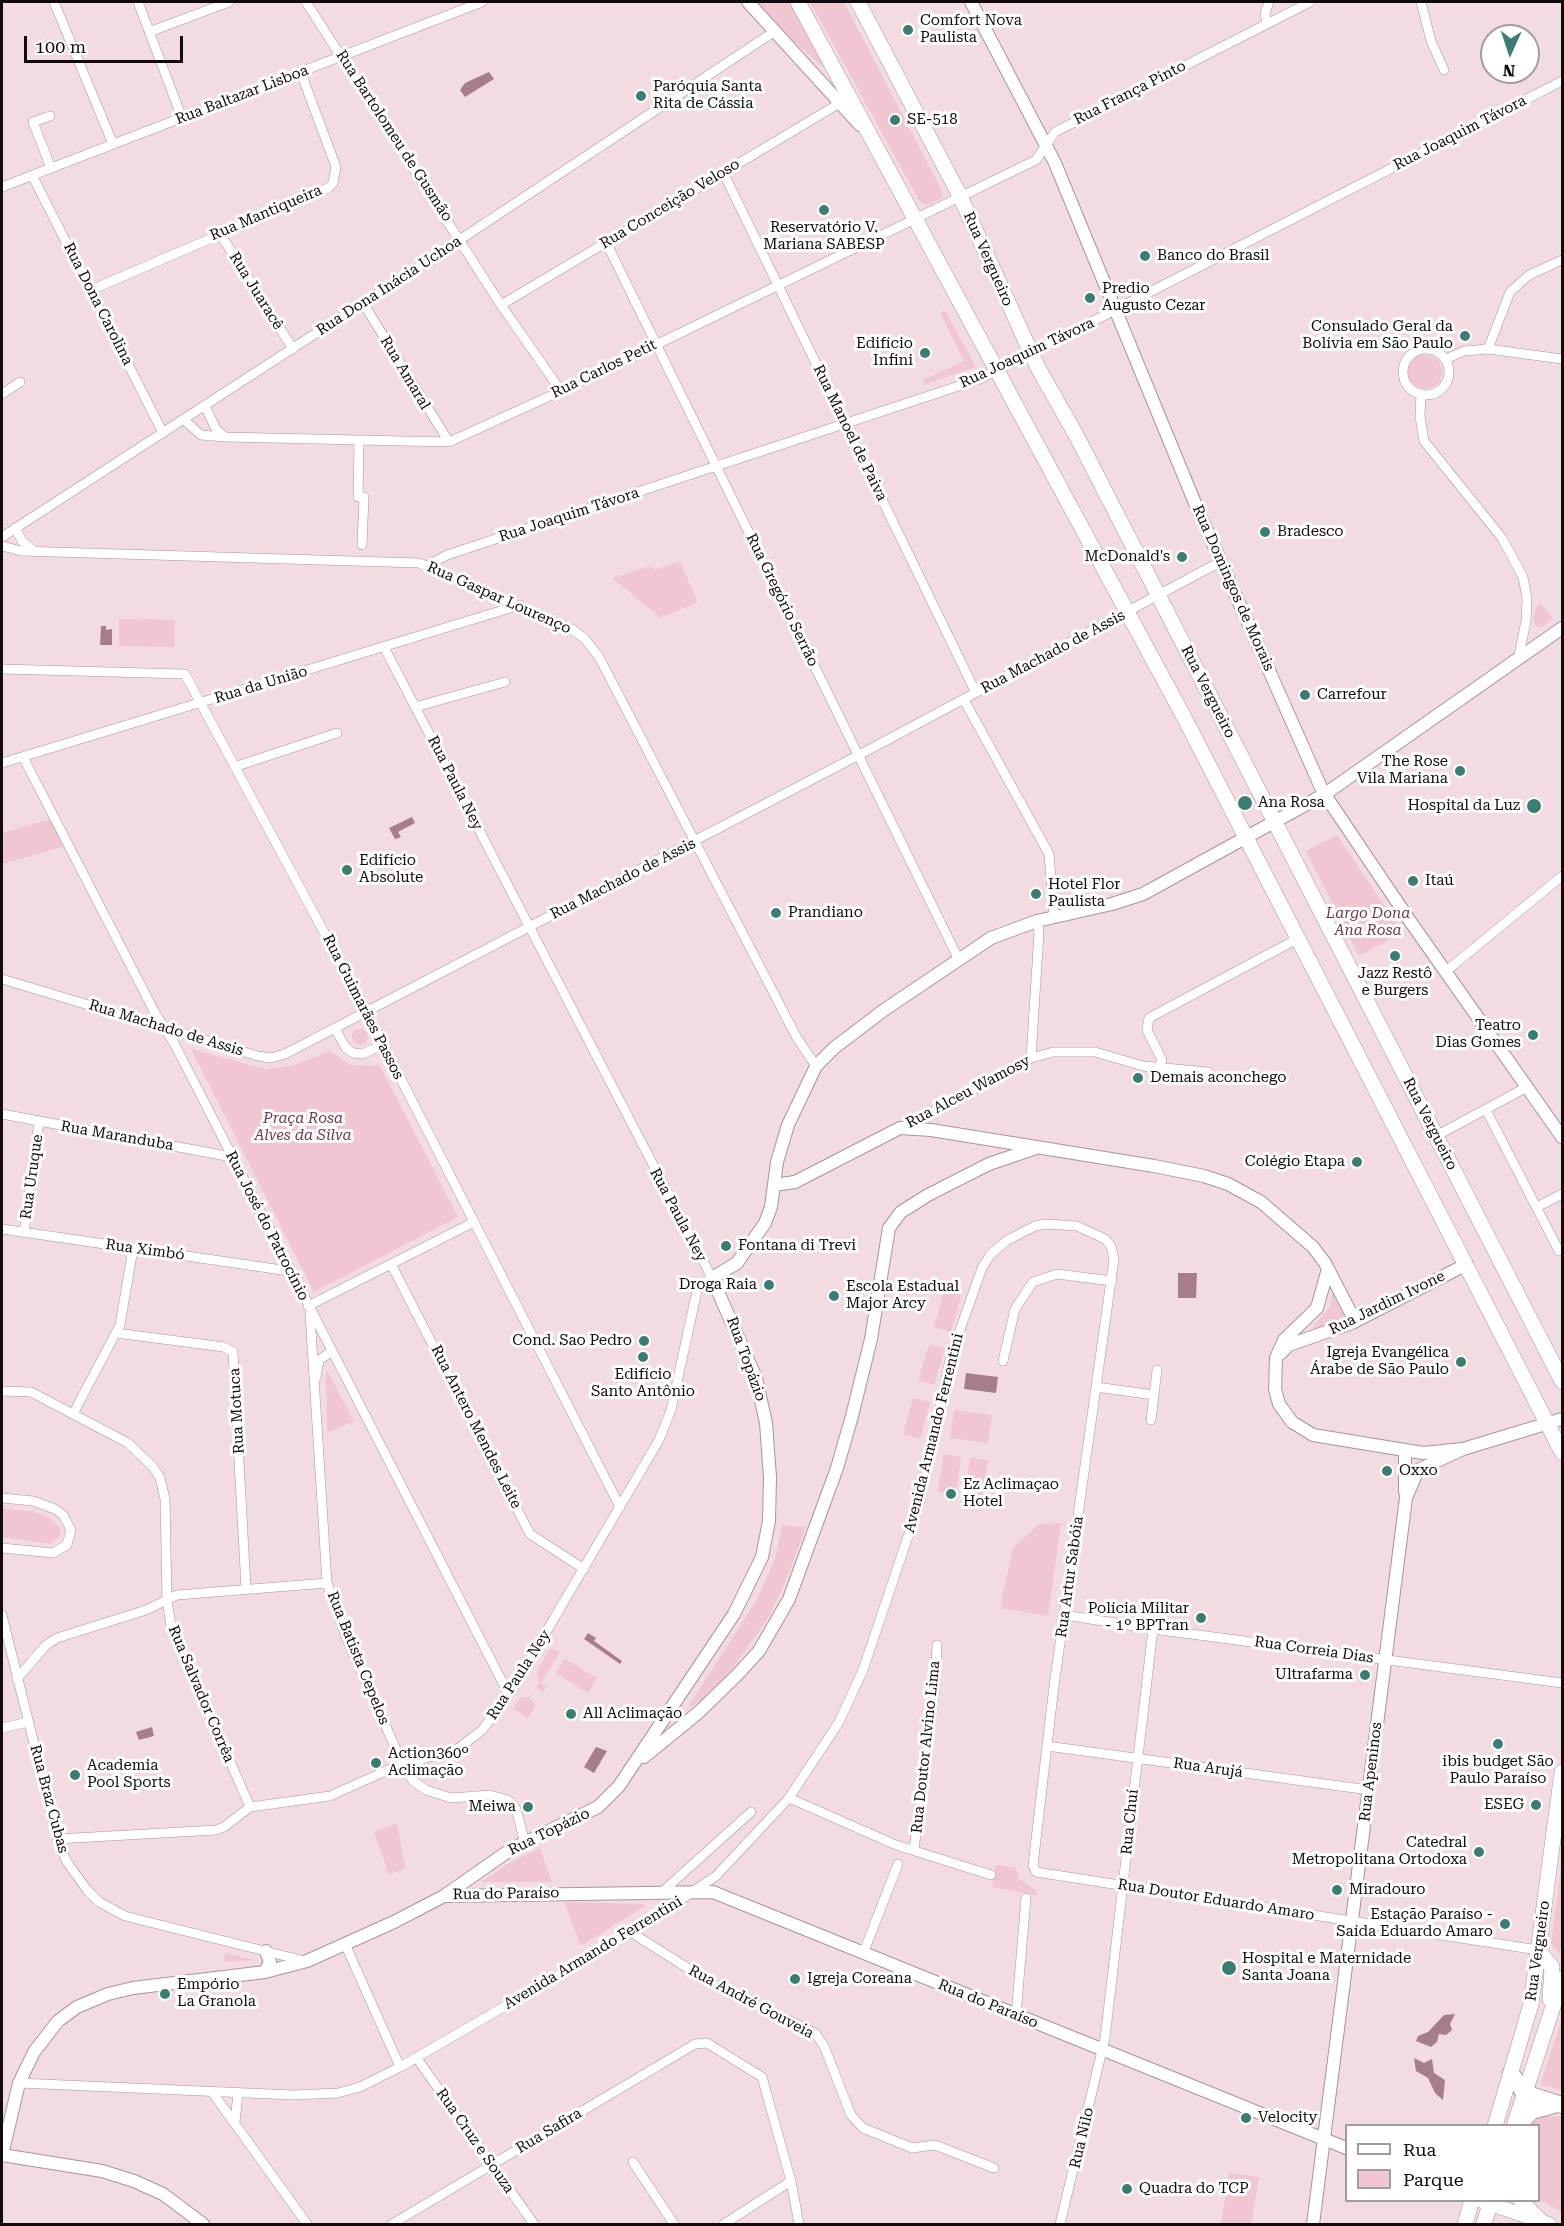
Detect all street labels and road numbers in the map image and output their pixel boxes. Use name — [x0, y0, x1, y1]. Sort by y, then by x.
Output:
street label: Rua Bartolomeu de Gusmão — [332, 47, 456, 225]
street label: Rua França Pinto — [1071, 57, 1189, 129]
street label: Rua Baltazar Lisboa — [173, 61, 311, 129]
street label: Rua Joaquim Távora — [1391, 92, 1529, 174]
street label: Rua Conceição Veloso — [597, 155, 743, 253]
street label: Rua Mantiqueira — [207, 181, 325, 245]
street label: Rua Vergueiro — [959, 209, 1017, 309]
street label: Rua Dona Inácia Uchoa — [313, 232, 465, 340]
street label: Rua Dona Carolina — [59, 240, 137, 368]
street label: Rua Juaracê — [225, 249, 287, 333]
street label: Rua Joaquim Távora — [957, 314, 1097, 392]
street label: Rua Amaral — [376, 333, 434, 413]
street label: Rua Carlos Petit — [548, 336, 660, 402]
street label: Rua Manoel de Paiva — [809, 362, 891, 504]
street label: Rua Joaquim Távora — [497, 484, 641, 546]
street label: Rua Domingos de Morais — [1188, 502, 1278, 674]
street label: Rua Gregório Serrão — [742, 531, 822, 669]
street label: Rua Gaspar Lourenço — [424, 558, 574, 638]
street label: Rua Machado de Assis — [978, 606, 1128, 698]
street label: Rua Vergueiro — [1177, 643, 1239, 741]
street label: Rua da União — [212, 662, 310, 708]
street label: Rua Paula Ney — [424, 733, 486, 833]
street label: Rua Machado de Assis — [547, 835, 699, 923]
street label: Rua Guimarães Passos — [319, 931, 407, 1083]
street label: Rua Machado de Assis — [87, 996, 245, 1060]
street label: Rua Alceu Wamosy — [903, 1052, 1033, 1132]
street label: Rua Vergueiro — [1399, 1075, 1461, 1173]
street label: Rua Maranduba — [59, 1117, 175, 1155]
street label: Rua Uruque — [17, 1133, 47, 1221]
street label: Rua José do Patrocínio — [221, 1148, 313, 1304]
street label: Rua Paula Ney — [646, 1165, 710, 1265]
street label: Rua Ximbó — [104, 1236, 186, 1264]
street label: Rua Jardim Ivone — [1326, 1267, 1448, 1339]
street label: Rua Topázio — [722, 1314, 770, 1404]
street label: Avenida Armando Ferrentini — [900, 1331, 968, 1535]
street label: Rua Antero Mendes Leite — [427, 1342, 525, 1512]
street label: Rua Motuca — [226, 1367, 248, 1455]
street label: Rua Artur Sabóia — [1053, 1515, 1087, 1639]
street label: Rua Batista Cepelos — [323, 1589, 393, 1727]
street label: Rua Salvador Corrêa — [164, 1623, 238, 1765]
street label: Rua Paula Ney — [483, 1627, 555, 1723]
street label: Rua Correia Dias — [1253, 1633, 1375, 1667]
street label: Rua Doutor Alvino Lima — [908, 1660, 944, 1834]
street label: Rua Apeninos — [1356, 1721, 1386, 1823]
street label: Rua Braz Cubas — [26, 1743, 72, 1855]
street label: Rua Arujá — [1172, 1754, 1244, 1782]
street label: Rua Chuí — [1118, 1788, 1142, 1856]
street label: Rua Topázio — [505, 1805, 593, 1859]
street label: Rua Doutor Eduardo Amaro — [1116, 1876, 1316, 1924]
street label: Rua do Paraíso — [453, 1884, 559, 1904]
street label: Avenida Armando Ferrentini — [501, 1893, 685, 2013]
street label: Rua Vergueiro — [1522, 1900, 1554, 2002]
street label: Rua André Gouveia — [685, 1961, 817, 2043]
street label: Rua do Paraíso — [935, 1976, 1041, 2032]
street label: Rua Cruz e Souza — [432, 2085, 518, 2197]
street label: Rua Safira — [513, 2104, 585, 2158]
street label: Rua Nilo — [1066, 2106, 1098, 2170]

